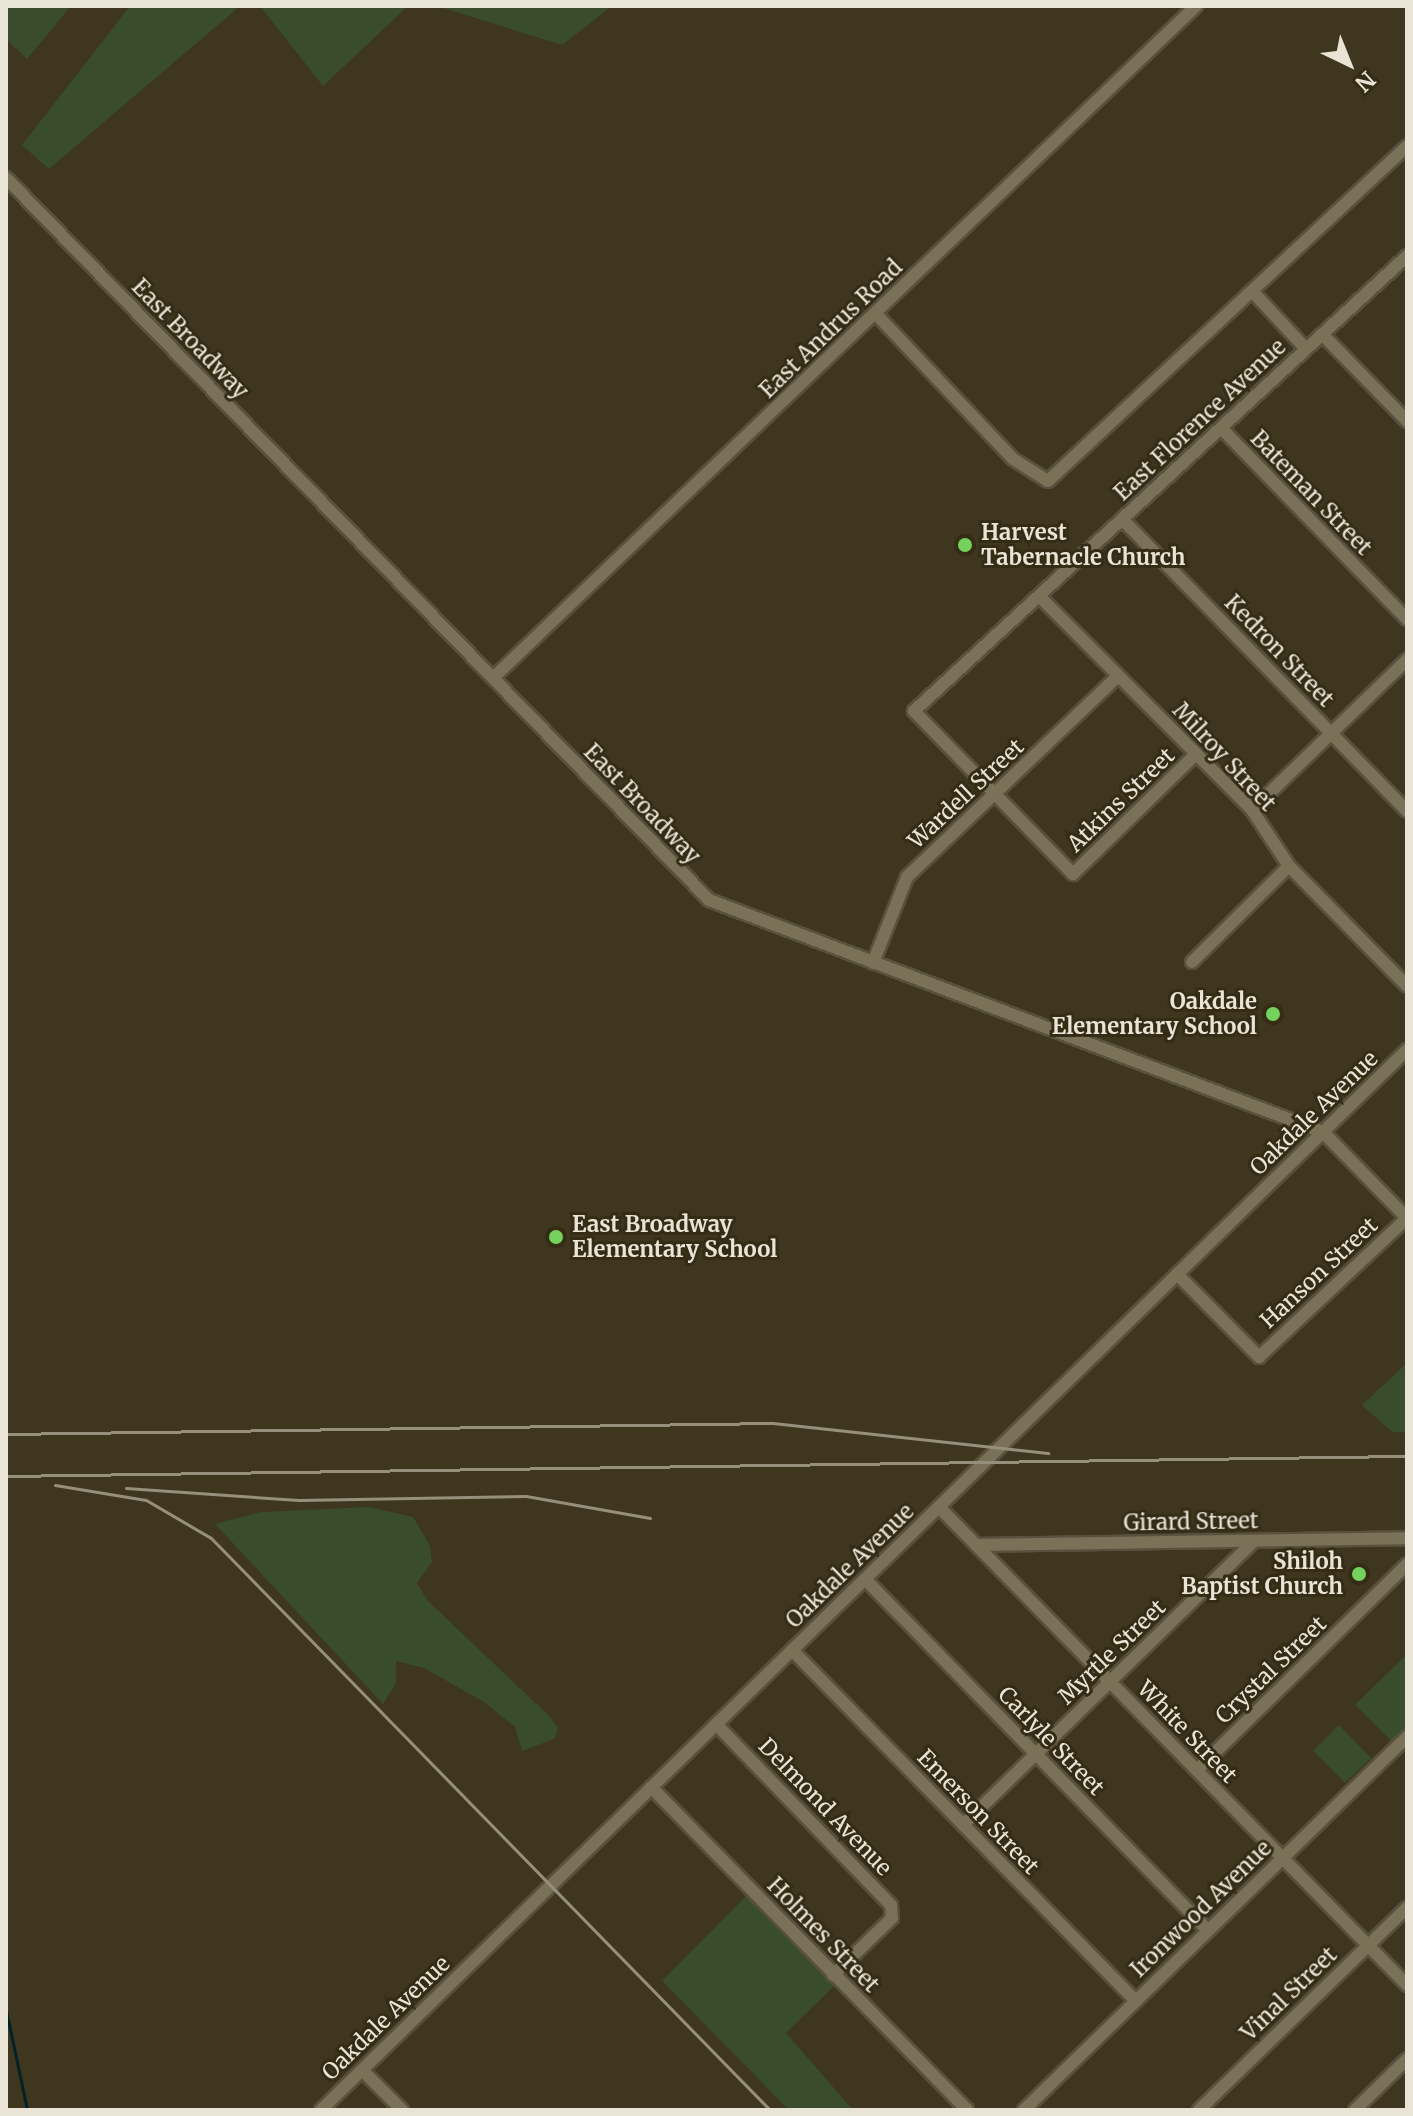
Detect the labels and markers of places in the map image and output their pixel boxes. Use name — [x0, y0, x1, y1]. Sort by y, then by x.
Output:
place label: Harvest Tabernacle Church — [981, 519, 1185, 570]
marker: Harvest Tabernacle Church — [956, 536, 974, 554]
place label: Oakdale Elementary School — [1052, 988, 1257, 1040]
marker: Oakdale Elementary School — [1264, 1005, 1282, 1023]
place label: East Broadway Elementary School — [572, 1211, 777, 1262]
marker: East Broadway Elementary School — [547, 1228, 565, 1246]
place label: Shiloh Baptist Church — [1181, 1548, 1343, 1600]
marker: Shiloh Baptist Church — [1350, 1565, 1368, 1583]

